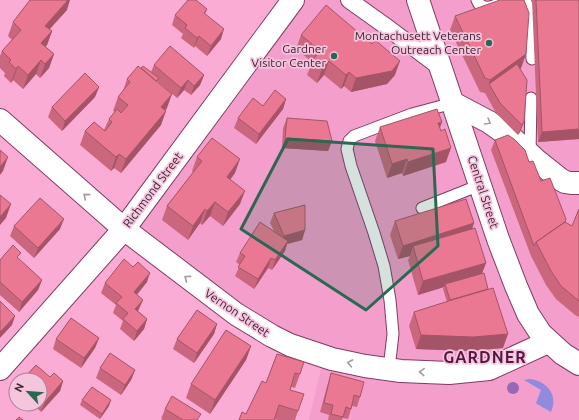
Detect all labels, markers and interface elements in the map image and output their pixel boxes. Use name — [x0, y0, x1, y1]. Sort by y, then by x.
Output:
place label: Montachusett Veterans Outreach Center — [355, 29, 481, 56]
marker: Montachusett Veterans Outreach Center — [484, 38, 494, 48]
place label: Gardner Visitor Center — [251, 42, 326, 69]
marker: Gardner Visitor Center — [329, 51, 339, 61]
one-way arrow — [483, 117, 490, 124]
street label: Richmond Street — [120, 149, 185, 230]
street label: Central Street — [466, 154, 501, 230]
one-way arrow — [84, 194, 91, 201]
one-way arrow — [185, 275, 192, 282]
street label: Vernon Street — [202, 286, 272, 339]
district label: GARDNER — [443, 348, 527, 366]
one-way arrow — [347, 359, 353, 367]
one-way arrow — [419, 368, 425, 376]
north arrow — [8, 372, 48, 412]
text: N — [12, 381, 26, 394]

